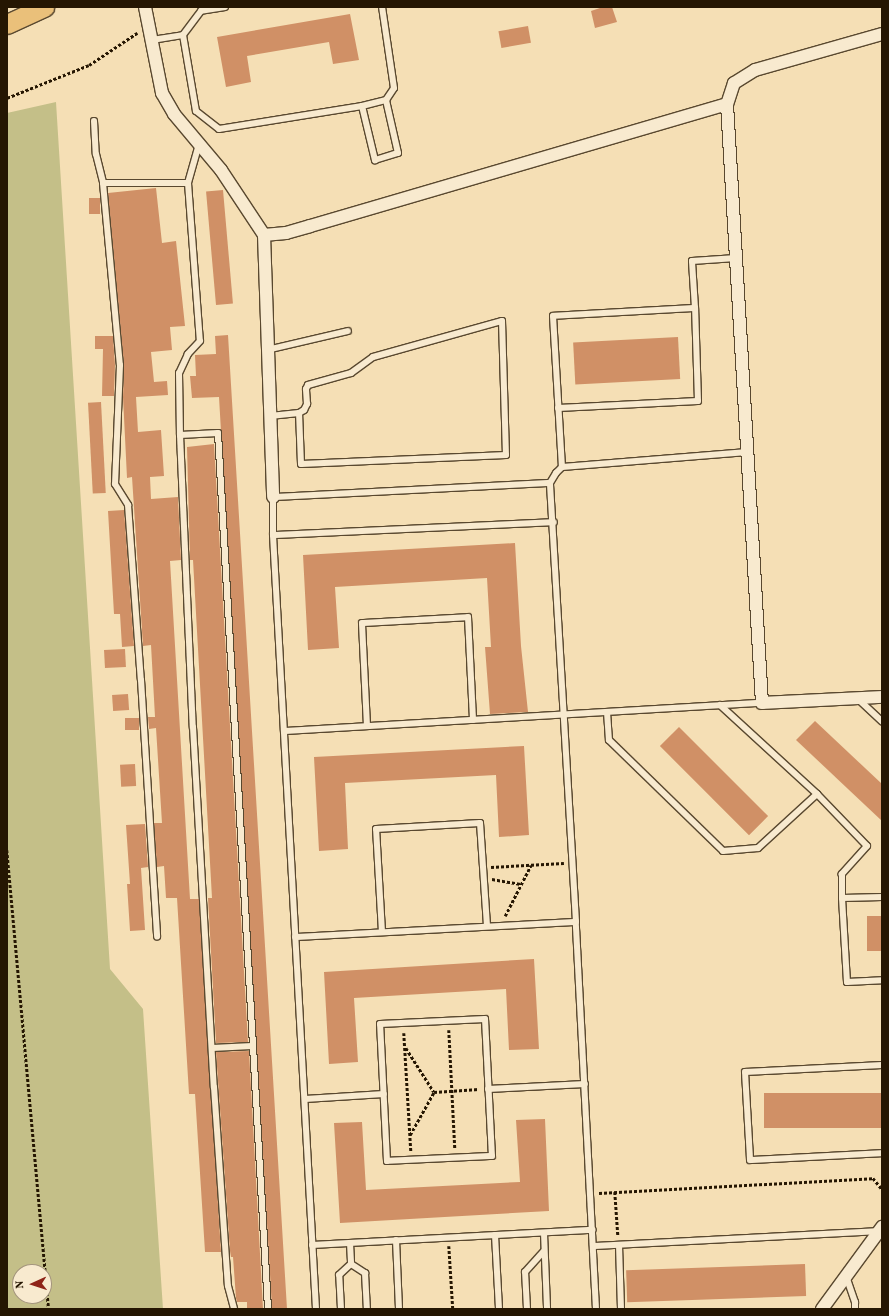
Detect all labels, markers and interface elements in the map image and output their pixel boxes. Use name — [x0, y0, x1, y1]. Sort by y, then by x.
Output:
north arrow — [12, 1264, 52, 1304]
text: N — [13, 1280, 28, 1289]

